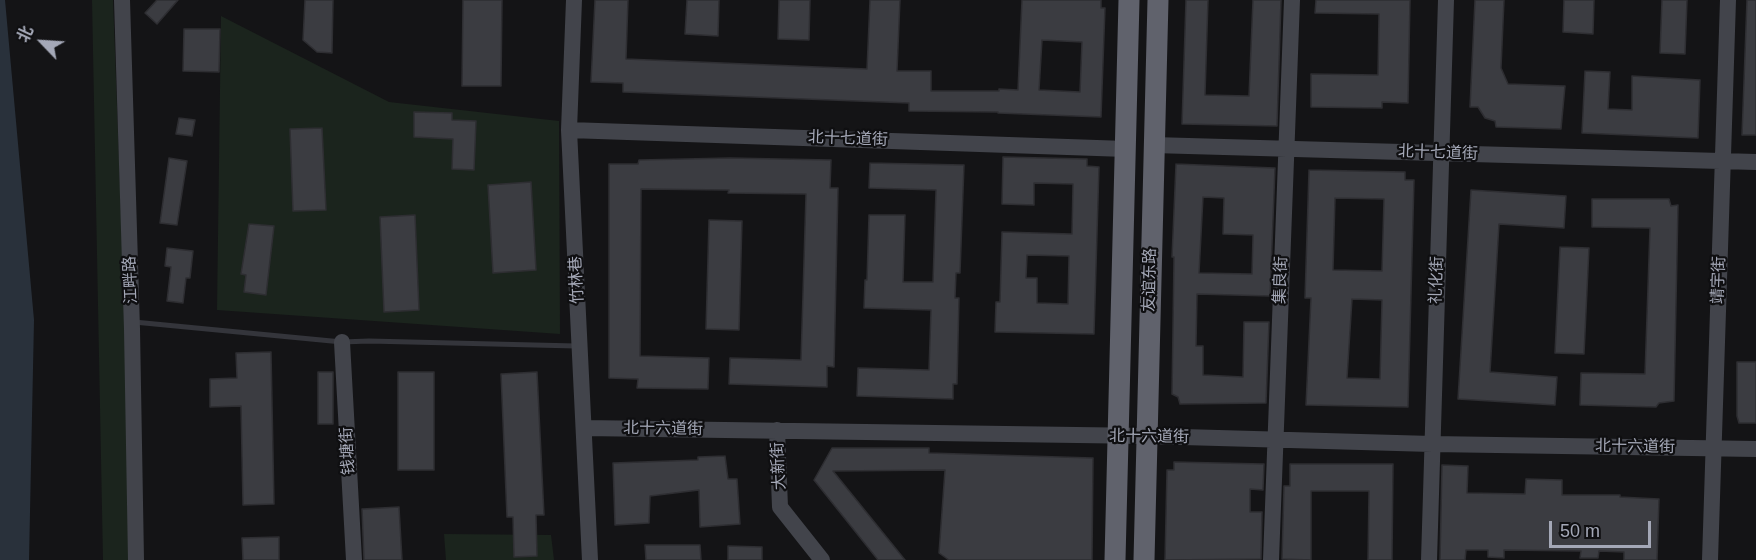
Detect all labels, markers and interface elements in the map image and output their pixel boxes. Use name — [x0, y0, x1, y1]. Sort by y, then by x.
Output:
north arrow — [12, 12, 72, 72]
text: 北 — [14, 23, 36, 45]
street label: 北十七道街 — [808, 128, 888, 150]
street label: 北十七道街 — [1398, 142, 1478, 164]
street label: 友谊东路 — [1140, 248, 1160, 312]
street label: 江畔路 — [121, 256, 141, 304]
street label: 竹林巷 — [566, 256, 588, 304]
street label: 集良街 — [1271, 256, 1291, 304]
street label: 礼化街 — [1427, 256, 1447, 304]
street label: 靖宇街 — [1709, 256, 1729, 304]
street label: 北十六道街 — [623, 419, 703, 439]
street label: 钱塘街 — [337, 427, 359, 475]
street label: 北十六道街 — [1109, 427, 1189, 447]
street label: 北十六道街 — [1595, 437, 1675, 457]
street label: 大新街 — [768, 442, 790, 490]
scale bar — [1552, 509, 1654, 547]
text: 50 m — [1560, 521, 1600, 541]

